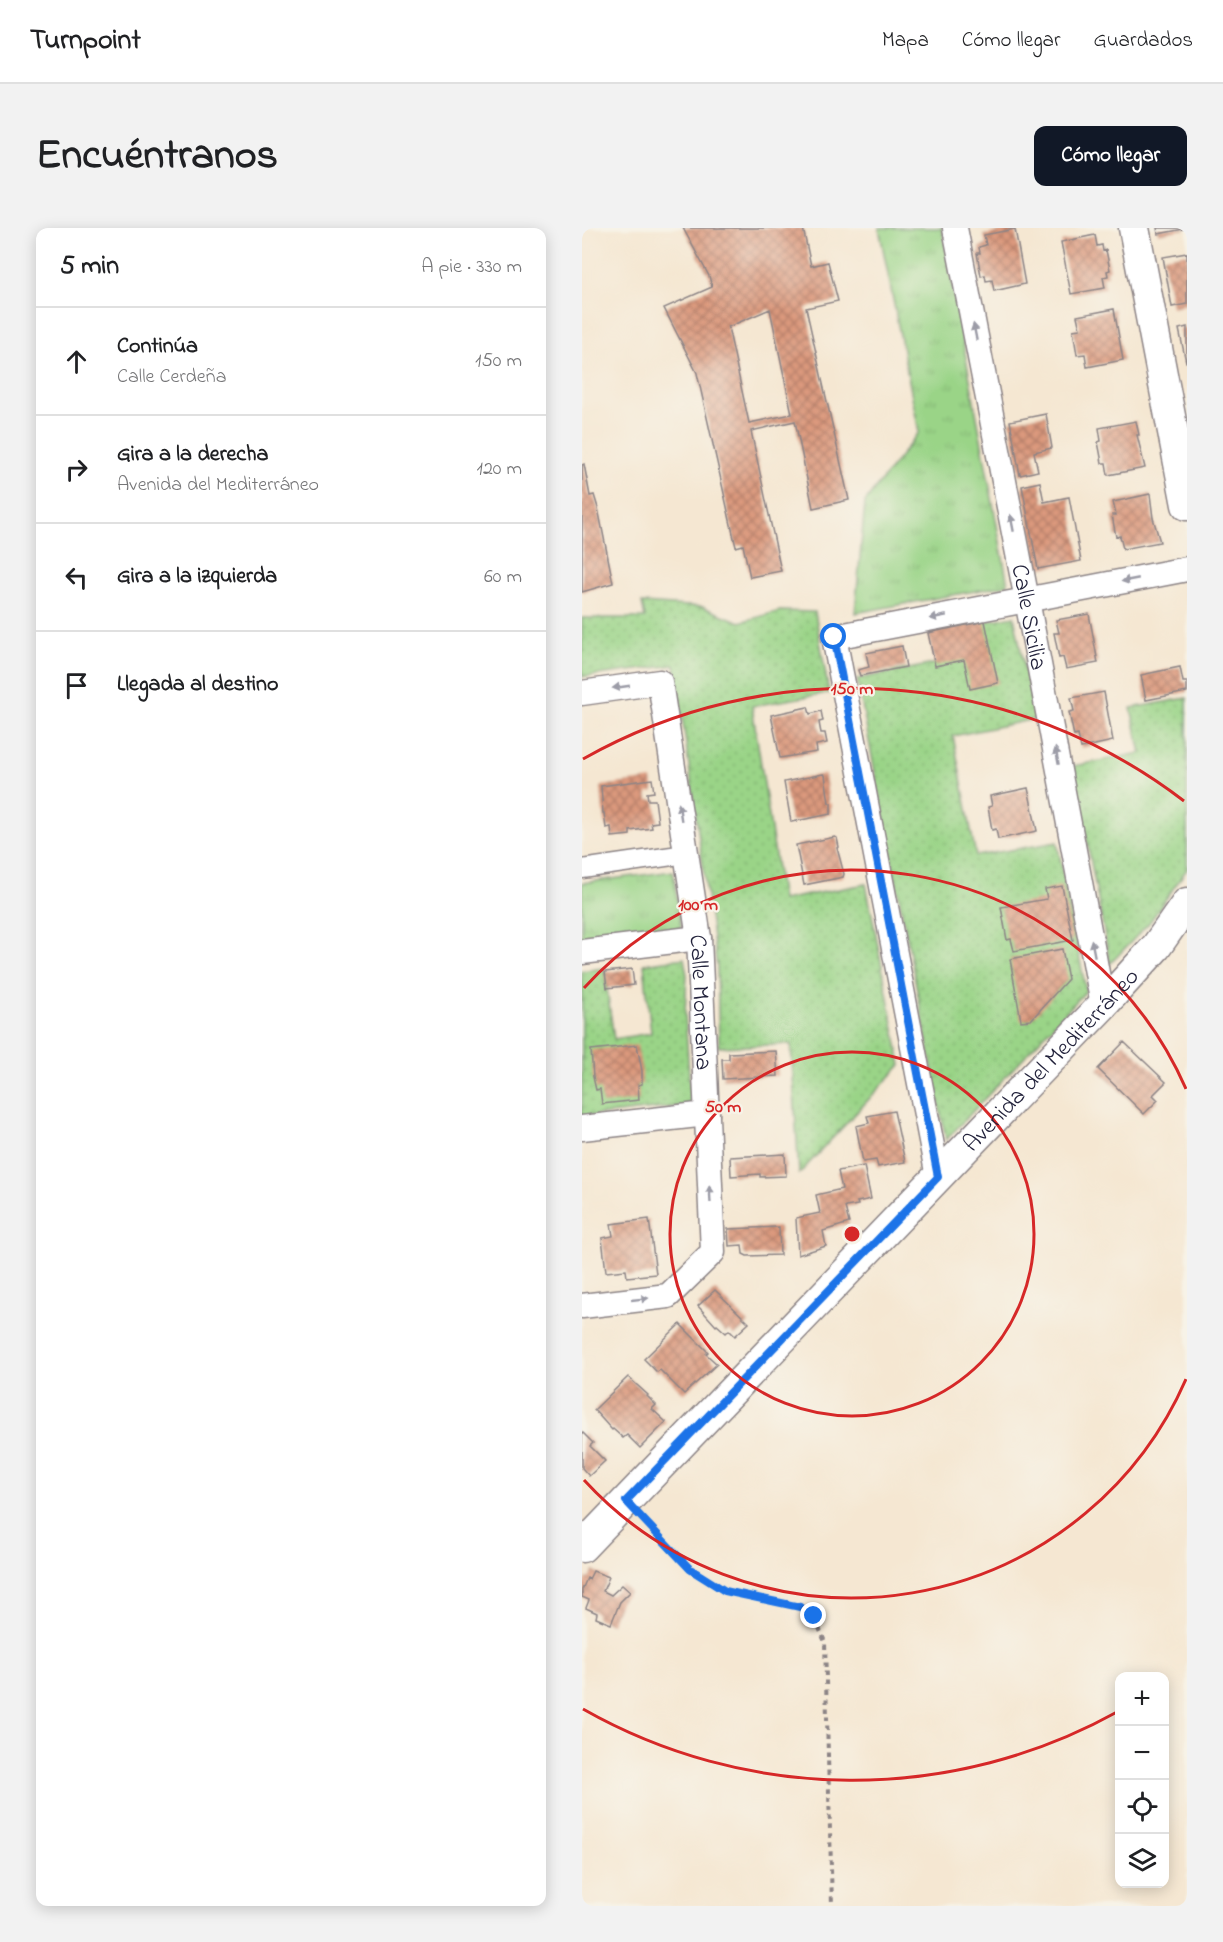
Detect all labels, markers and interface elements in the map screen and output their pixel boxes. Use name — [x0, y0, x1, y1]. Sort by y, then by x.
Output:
text: Turnpoint — [30, 21, 141, 62]
text: Mapa — [882, 26, 929, 56]
text: Cómo llegar — [962, 26, 1060, 56]
text: Guardados — [1093, 26, 1193, 56]
text: Encuéntranos — [36, 126, 278, 187]
button: Cómo llegar — [1034, 126, 1187, 186]
text: 5 min — [60, 248, 119, 286]
text: A pie · 330 m — [421, 253, 522, 282]
one-way arrow — [970, 322, 979, 341]
text: Continúa — [117, 331, 198, 363]
icon: ahead — [60, 345, 93, 378]
text: 150 m — [475, 347, 522, 376]
text: Calle Cerdeña — [117, 363, 226, 392]
text: Gira a la derecha — [117, 439, 268, 471]
icon: right — [60, 453, 93, 486]
text: 120 m — [477, 455, 522, 484]
text: Avenida del Mediterráneo — [117, 471, 319, 500]
one-way arrow — [1007, 513, 1016, 532]
icon: left — [60, 561, 93, 594]
text: Gira a la izquierda — [117, 561, 277, 593]
street label: Calle Sicilia — [1000, 561, 1055, 673]
text: 60 m — [484, 563, 522, 592]
one-way arrow — [1120, 576, 1139, 585]
one-way arrow — [928, 613, 947, 622]
route start — [820, 623, 846, 649]
icon: arrive — [60, 669, 93, 702]
text: Llegada al destino — [117, 669, 278, 701]
text: 150 m — [831, 677, 873, 703]
one-way arrow — [611, 683, 630, 692]
one-way arrow — [1052, 746, 1061, 765]
one-way arrow — [675, 802, 684, 821]
text: 100 m — [678, 893, 718, 919]
street label: Calle Montana — [679, 934, 720, 1071]
one-way arrow — [1088, 938, 1097, 957]
street label: Avenida del Mediterráneo — [956, 961, 1148, 1161]
text: 50 m — [705, 1095, 741, 1121]
one-way arrow — [706, 1184, 715, 1203]
centre of rings — [842, 1224, 862, 1244]
one-way arrow — [631, 1295, 650, 1304]
route end — [800, 1602, 826, 1628]
map controls — [1115, 1672, 1169, 1888]
button: + — [1115, 1672, 1169, 1726]
button: − — [1115, 1726, 1169, 1780]
button: locate — [1115, 1780, 1169, 1834]
button: layers — [1115, 1834, 1169, 1888]

